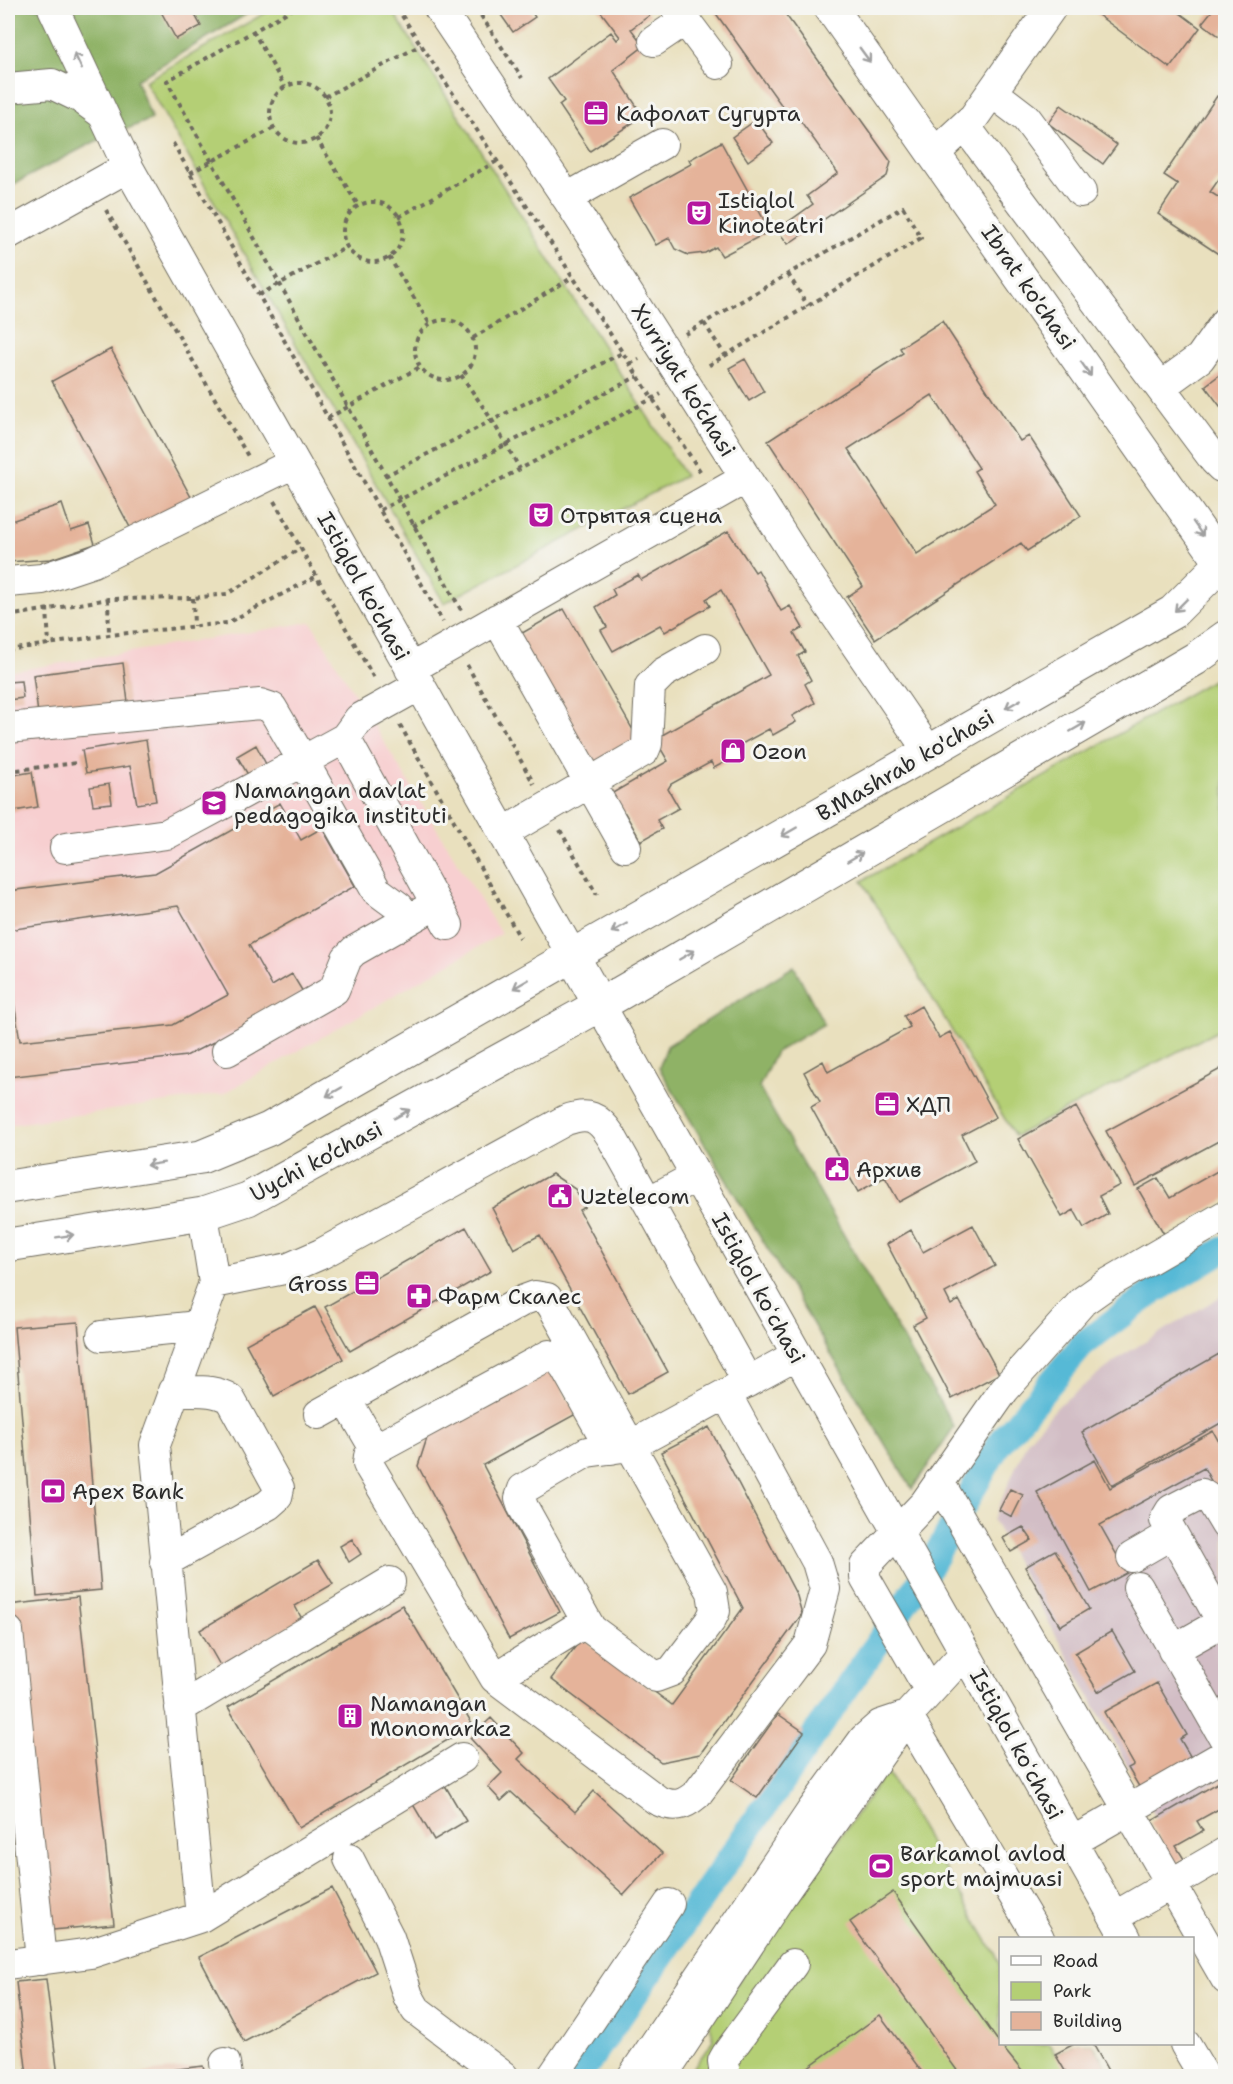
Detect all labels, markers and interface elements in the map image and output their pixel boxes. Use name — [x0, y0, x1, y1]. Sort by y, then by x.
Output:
one-way arrow — [859, 47, 871, 63]
one-way arrow — [71, 52, 83, 70]
office icon: Кафолат Сугурта — [581, 98, 611, 128]
place label: Кафолат Сугурта — [616, 99, 801, 128]
place label: Istiqlol Kinoteatri — [718, 186, 824, 240]
theatre icon: Istiqlol Kinoteatri — [684, 198, 714, 228]
street label: Ibrat ko'chasi — [975, 219, 1083, 356]
street label: Xurriyat ko‘chasi — [625, 298, 742, 462]
one-way arrow — [1080, 360, 1092, 377]
theatre icon: Отрытая сцена — [526, 500, 556, 530]
place label: Отрытая сцена — [560, 501, 722, 530]
street label: Istiqlol ko'chasi — [311, 507, 417, 666]
one-way arrow — [1192, 520, 1204, 536]
one-way arrow — [1173, 598, 1188, 612]
one-way arrow — [1005, 698, 1022, 710]
street label: B.Mashrab ko'chasi — [811, 703, 999, 828]
one-way arrow — [1069, 721, 1086, 733]
shop icon: Ozon — [718, 736, 748, 766]
place label: Ozon — [752, 737, 807, 766]
place label: Namangan davlat pedagogika instituti — [234, 776, 447, 830]
school or university icon: Namangan davlat pedagogika instituti — [199, 788, 229, 818]
one-way arrow — [781, 826, 798, 838]
one-way arrow — [846, 850, 863, 862]
one-way arrow — [611, 922, 628, 934]
one-way arrow — [678, 948, 695, 960]
one-way arrow — [513, 979, 530, 991]
one-way arrow — [325, 1087, 343, 1098]
office icon: ХДП — [872, 1089, 902, 1119]
place label: ХДП — [906, 1090, 951, 1119]
one-way arrow — [393, 1108, 411, 1119]
street label: Uychi ko’chasi — [245, 1114, 387, 1208]
public building icon: Архив — [822, 1154, 852, 1184]
place label: Архив — [856, 1155, 922, 1184]
one-way arrow — [145, 1159, 165, 1170]
public building icon: Uztelecom — [545, 1181, 575, 1211]
place label: Uztelecom — [580, 1182, 690, 1211]
street label: Istiqlol koʻchasi — [705, 1208, 812, 1369]
one-way arrow — [55, 1230, 75, 1241]
office icon: Gross — [352, 1268, 382, 1298]
place label: Gross — [288, 1269, 348, 1298]
pharmacy icon: Фарм Скалес — [404, 1281, 434, 1311]
place label: Фарм Скалес — [438, 1282, 582, 1311]
bank icon: Apex Bank — [38, 1476, 68, 1506]
place label: Apex Bank — [72, 1477, 184, 1506]
street label: Istiqlol koʻchasi — [963, 1664, 1070, 1825]
place label: Namangan Monomarkaz — [370, 1689, 512, 1743]
building icon: Namangan Monomarkaz — [335, 1701, 365, 1731]
place label: Barkamol avlod sport majmuasi — [900, 1839, 1066, 1893]
sports icon: Barkamol avlod sport majmuasi — [866, 1851, 896, 1881]
legend — [999, 1937, 1194, 2045]
text: Road — [1053, 1949, 1098, 1973]
text: Park — [1053, 1979, 1092, 2003]
text: Building — [1053, 2009, 1122, 2033]

